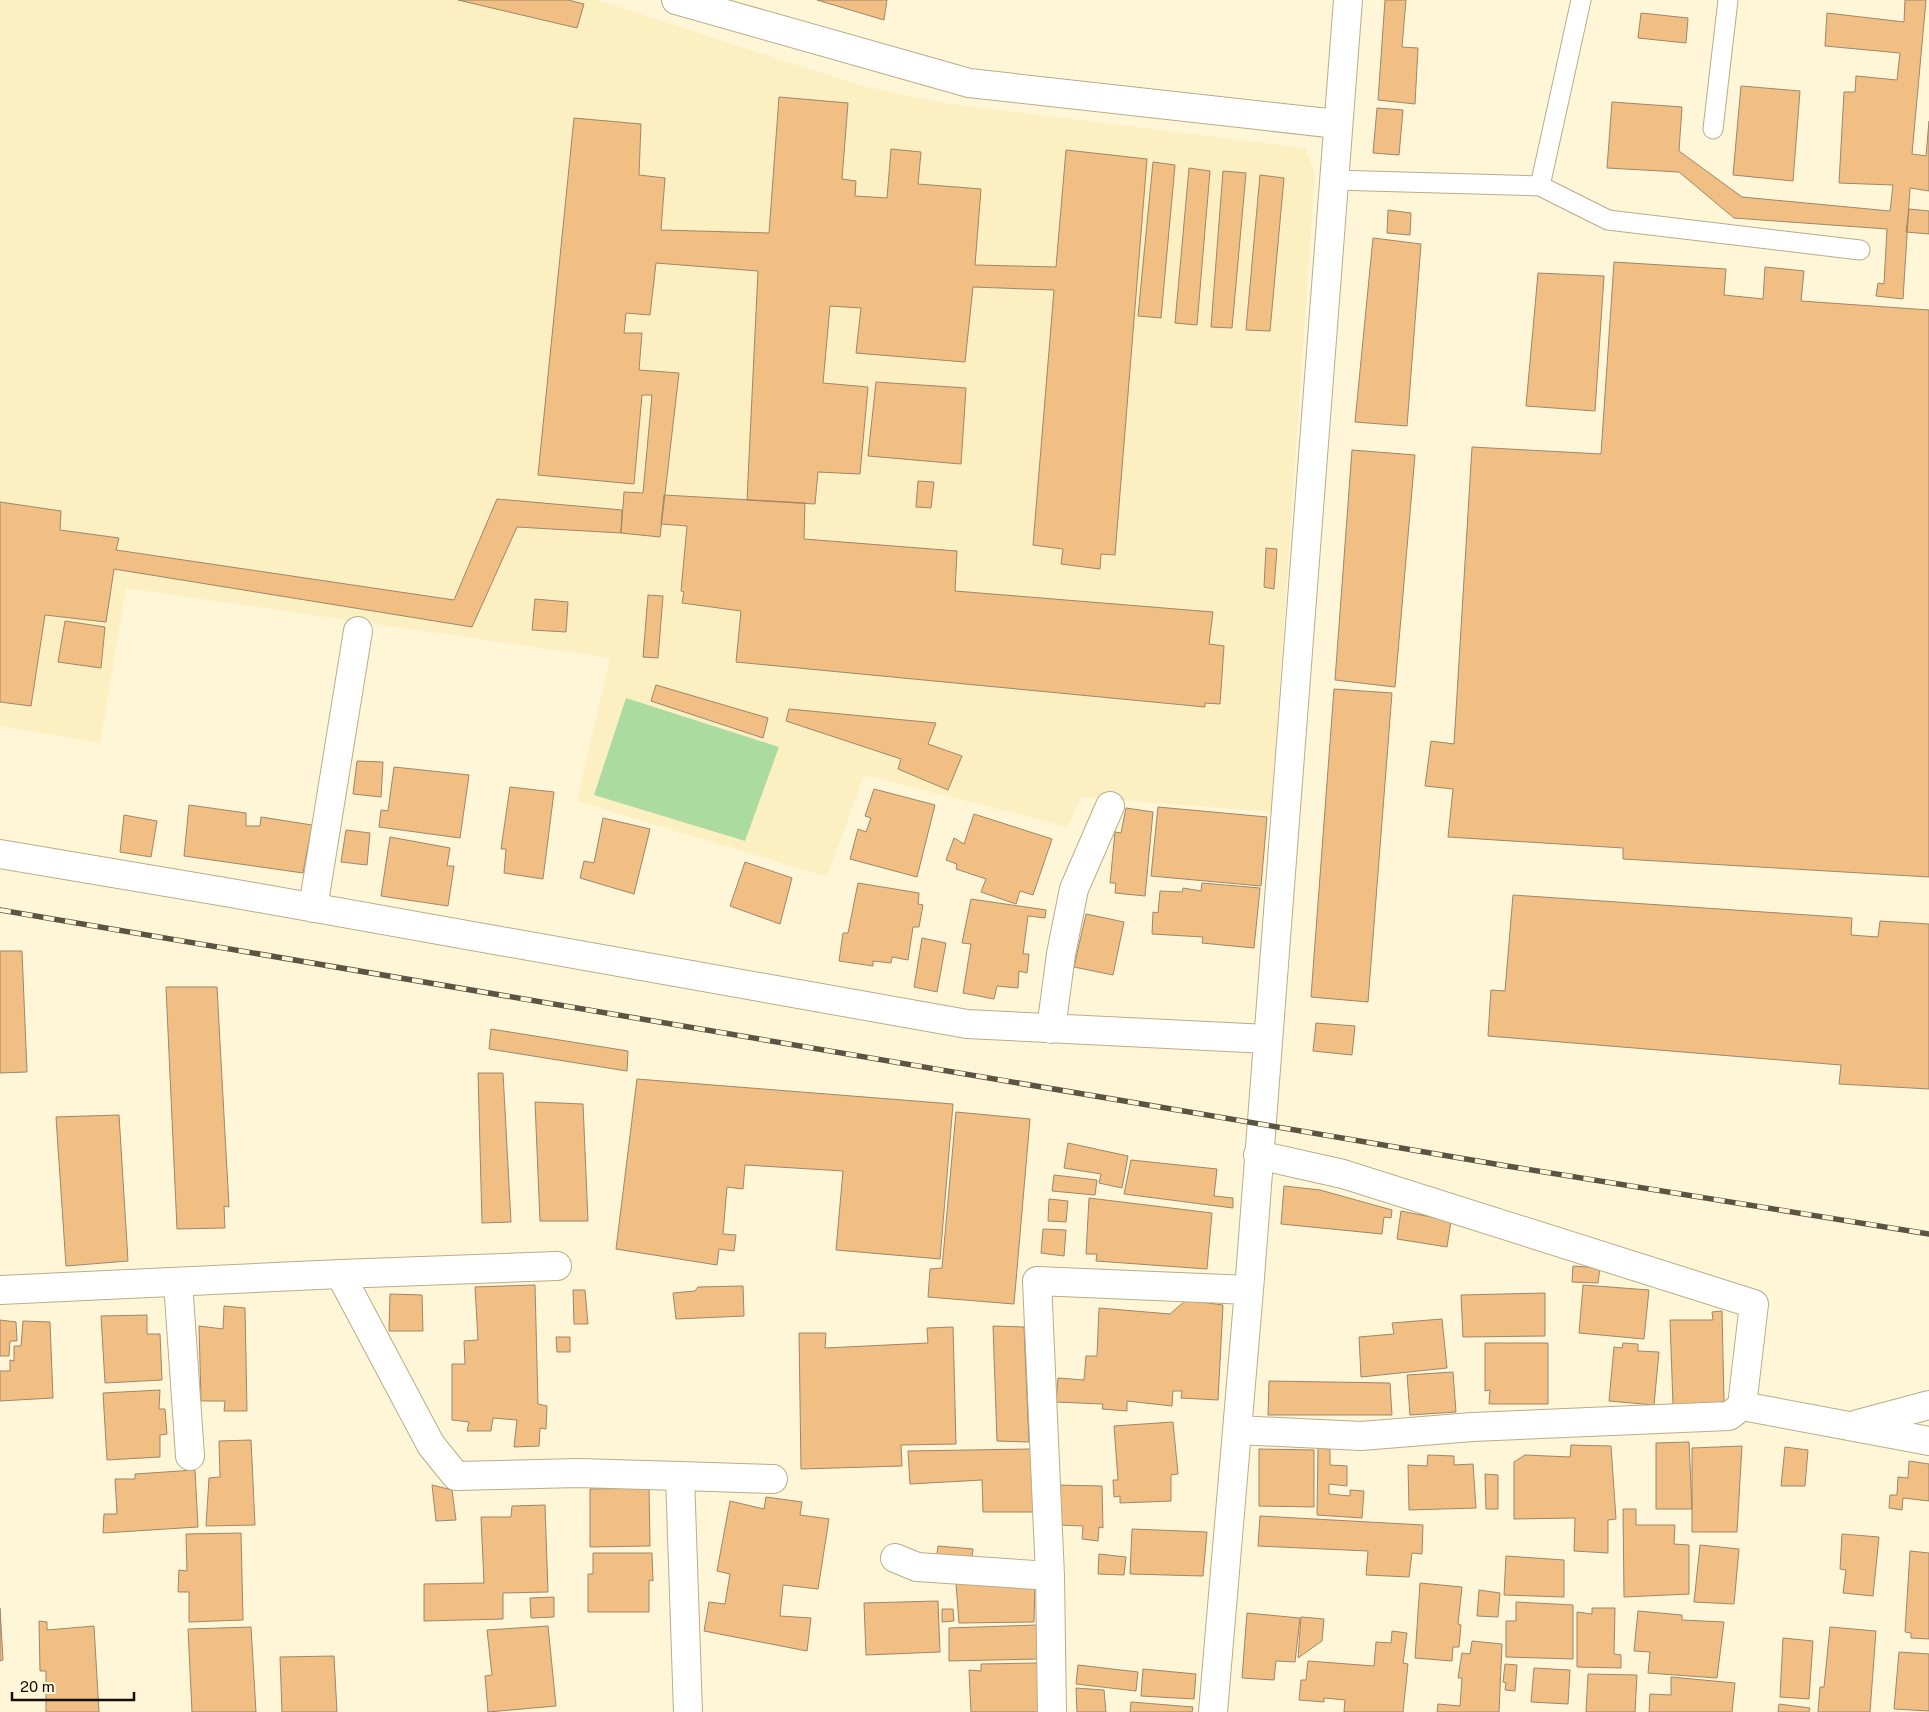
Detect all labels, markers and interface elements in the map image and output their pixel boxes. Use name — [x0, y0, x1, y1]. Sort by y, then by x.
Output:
scale bar — [12, 1670, 135, 1702]
text: 20 m — [20, 1678, 55, 1695]

